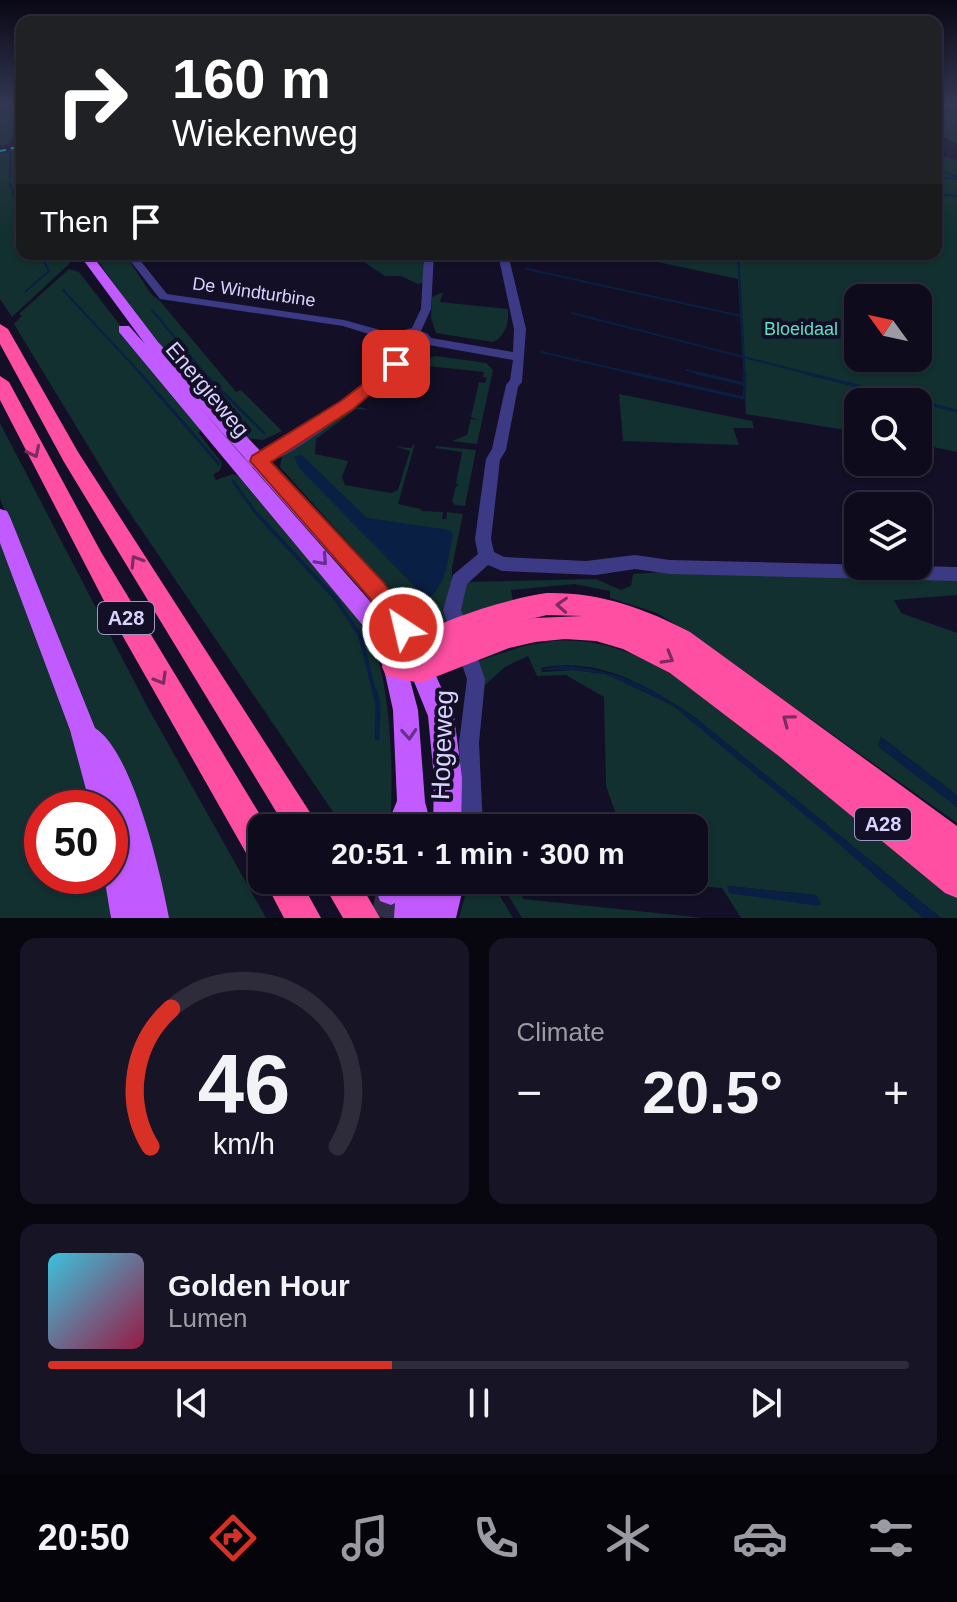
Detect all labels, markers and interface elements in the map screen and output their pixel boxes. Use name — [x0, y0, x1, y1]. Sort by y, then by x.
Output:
text: 160 m — [172, 47, 331, 110]
icon: right — [40, 48, 144, 152]
text: Wiekenweg — [172, 113, 358, 154]
icon: arrive — [124, 200, 168, 244]
text: Then — [40, 205, 108, 238]
street label: De Windturbine — [191, 273, 317, 311]
north arrow — [844, 284, 932, 372]
map controls — [844, 284, 932, 580]
park label: Bloeidaal — [764, 319, 838, 339]
pin — [362, 330, 430, 398]
street label: Energieweg — [161, 337, 255, 442]
icon: arrive — [374, 342, 418, 386]
button: search — [844, 388, 932, 476]
one-way arrow — [24, 444, 40, 458]
button: layers — [844, 492, 932, 580]
one-way arrow — [312, 550, 326, 565]
one-way arrow — [130, 555, 145, 570]
position arrow — [361, 586, 445, 670]
one-way arrow — [555, 597, 568, 614]
road number: A28 — [98, 602, 154, 634]
one-way arrow — [659, 648, 674, 664]
one-way arrow — [151, 670, 167, 685]
street label: Hogeweg — [425, 690, 459, 800]
one-way arrow — [783, 715, 797, 729]
one-way arrow — [400, 728, 417, 741]
speed limit sign: 50 — [24, 790, 128, 894]
road number: A28 — [855, 808, 911, 840]
text: 20:51 · 1 min · 300 m — [331, 837, 625, 870]
text: Climate — [517, 1017, 605, 1047]
text: 46 — [198, 1038, 291, 1131]
text: 20.5° — [642, 1059, 783, 1126]
text: − — [517, 1068, 542, 1117]
text: + — [883, 1068, 909, 1117]
text: km/h — [213, 1128, 275, 1160]
text: Golden Hour — [168, 1269, 350, 1302]
text: Lumen — [168, 1303, 248, 1333]
icon: previous — [170, 1381, 214, 1425]
icon: pause — [457, 1381, 501, 1425]
icon: next — [744, 1381, 788, 1425]
icon: directions — [205, 1510, 261, 1566]
icon: music — [337, 1510, 393, 1566]
icon: phone — [468, 1510, 524, 1566]
icon: climate — [600, 1510, 656, 1566]
icon: car — [732, 1510, 788, 1566]
icon: filters — [863, 1510, 919, 1566]
text: 20:50 — [38, 1517, 130, 1558]

